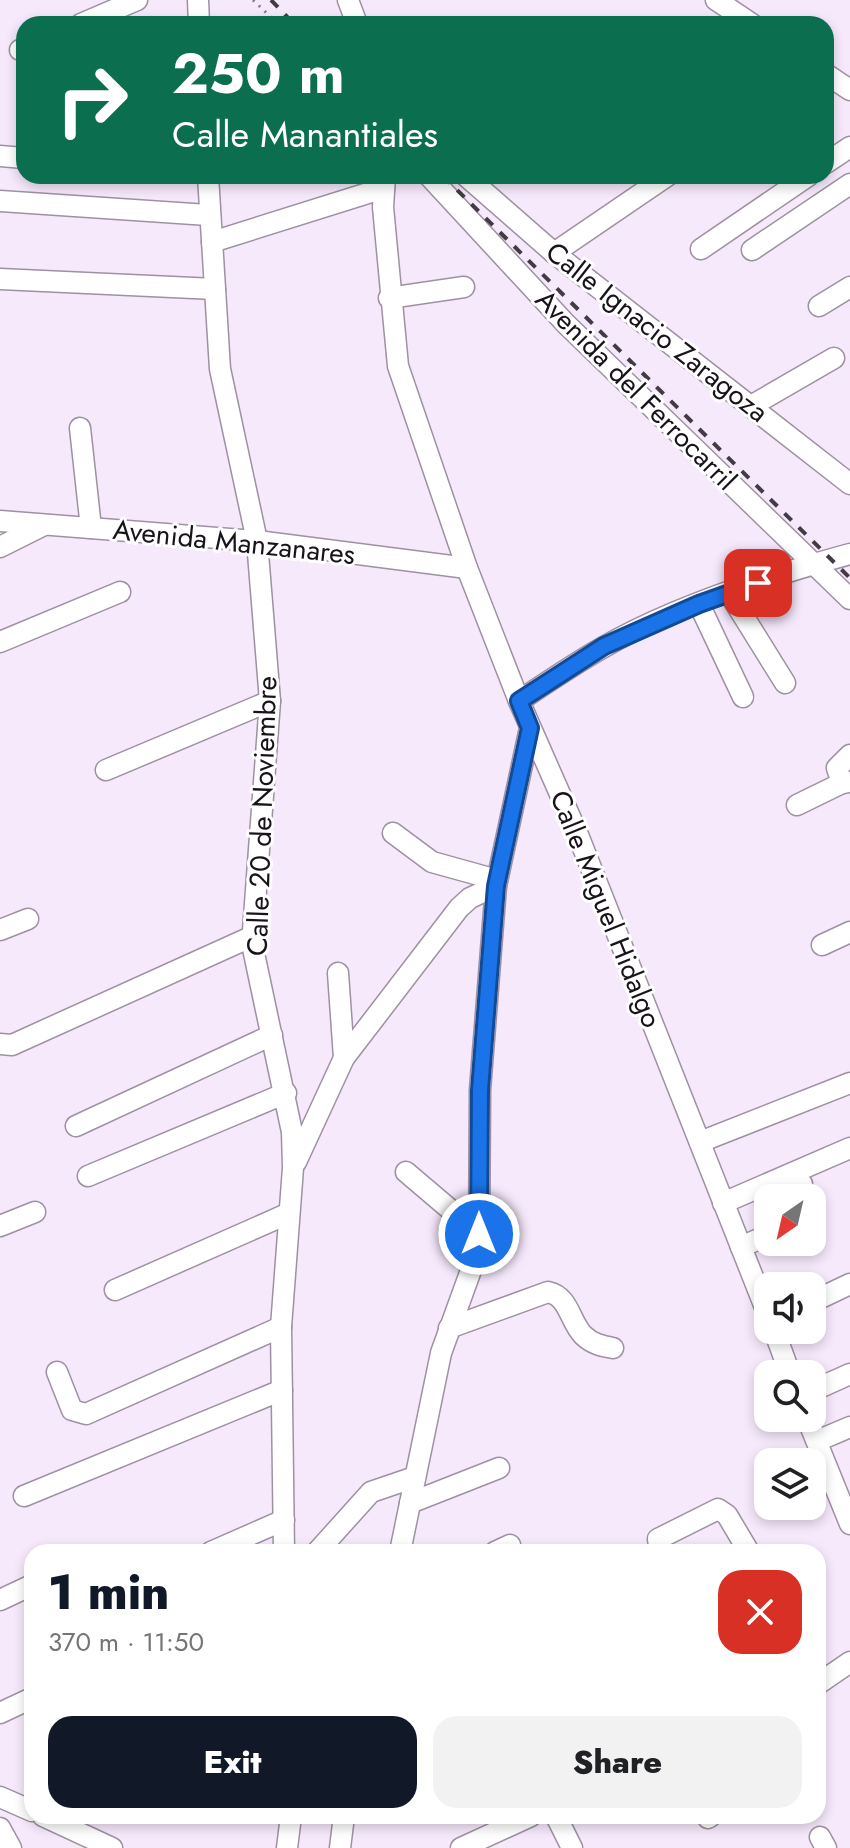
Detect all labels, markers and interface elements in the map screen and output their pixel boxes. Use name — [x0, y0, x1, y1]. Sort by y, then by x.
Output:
text: 250 m — [172, 33, 345, 114]
icon: right — [40, 48, 144, 152]
text: Calle Manantiales — [172, 108, 438, 160]
street label: Calle Ignacio Zaragoza — [537, 232, 777, 432]
street label: Avenida del Ferrocarril — [526, 280, 746, 500]
street label: Avenida Manzanares — [111, 509, 357, 575]
pin — [724, 549, 792, 617]
icon: arrive — [736, 561, 780, 605]
street label: Calle 20 de Noviembre — [237, 675, 287, 957]
street label: Calle Miguel Hidalgo — [540, 784, 672, 1034]
north arrow — [754, 1184, 826, 1256]
map controls — [754, 1184, 826, 1520]
position arrow — [437, 1192, 521, 1276]
button: sound — [754, 1272, 826, 1344]
button: search — [754, 1360, 826, 1432]
button: layers — [754, 1448, 826, 1520]
text: 1 min — [48, 1558, 169, 1627]
button: close — [718, 1570, 802, 1654]
text: 370 m · 11:50 — [48, 1623, 204, 1661]
button: Exit — [48, 1716, 417, 1808]
button: Share — [433, 1716, 802, 1808]

